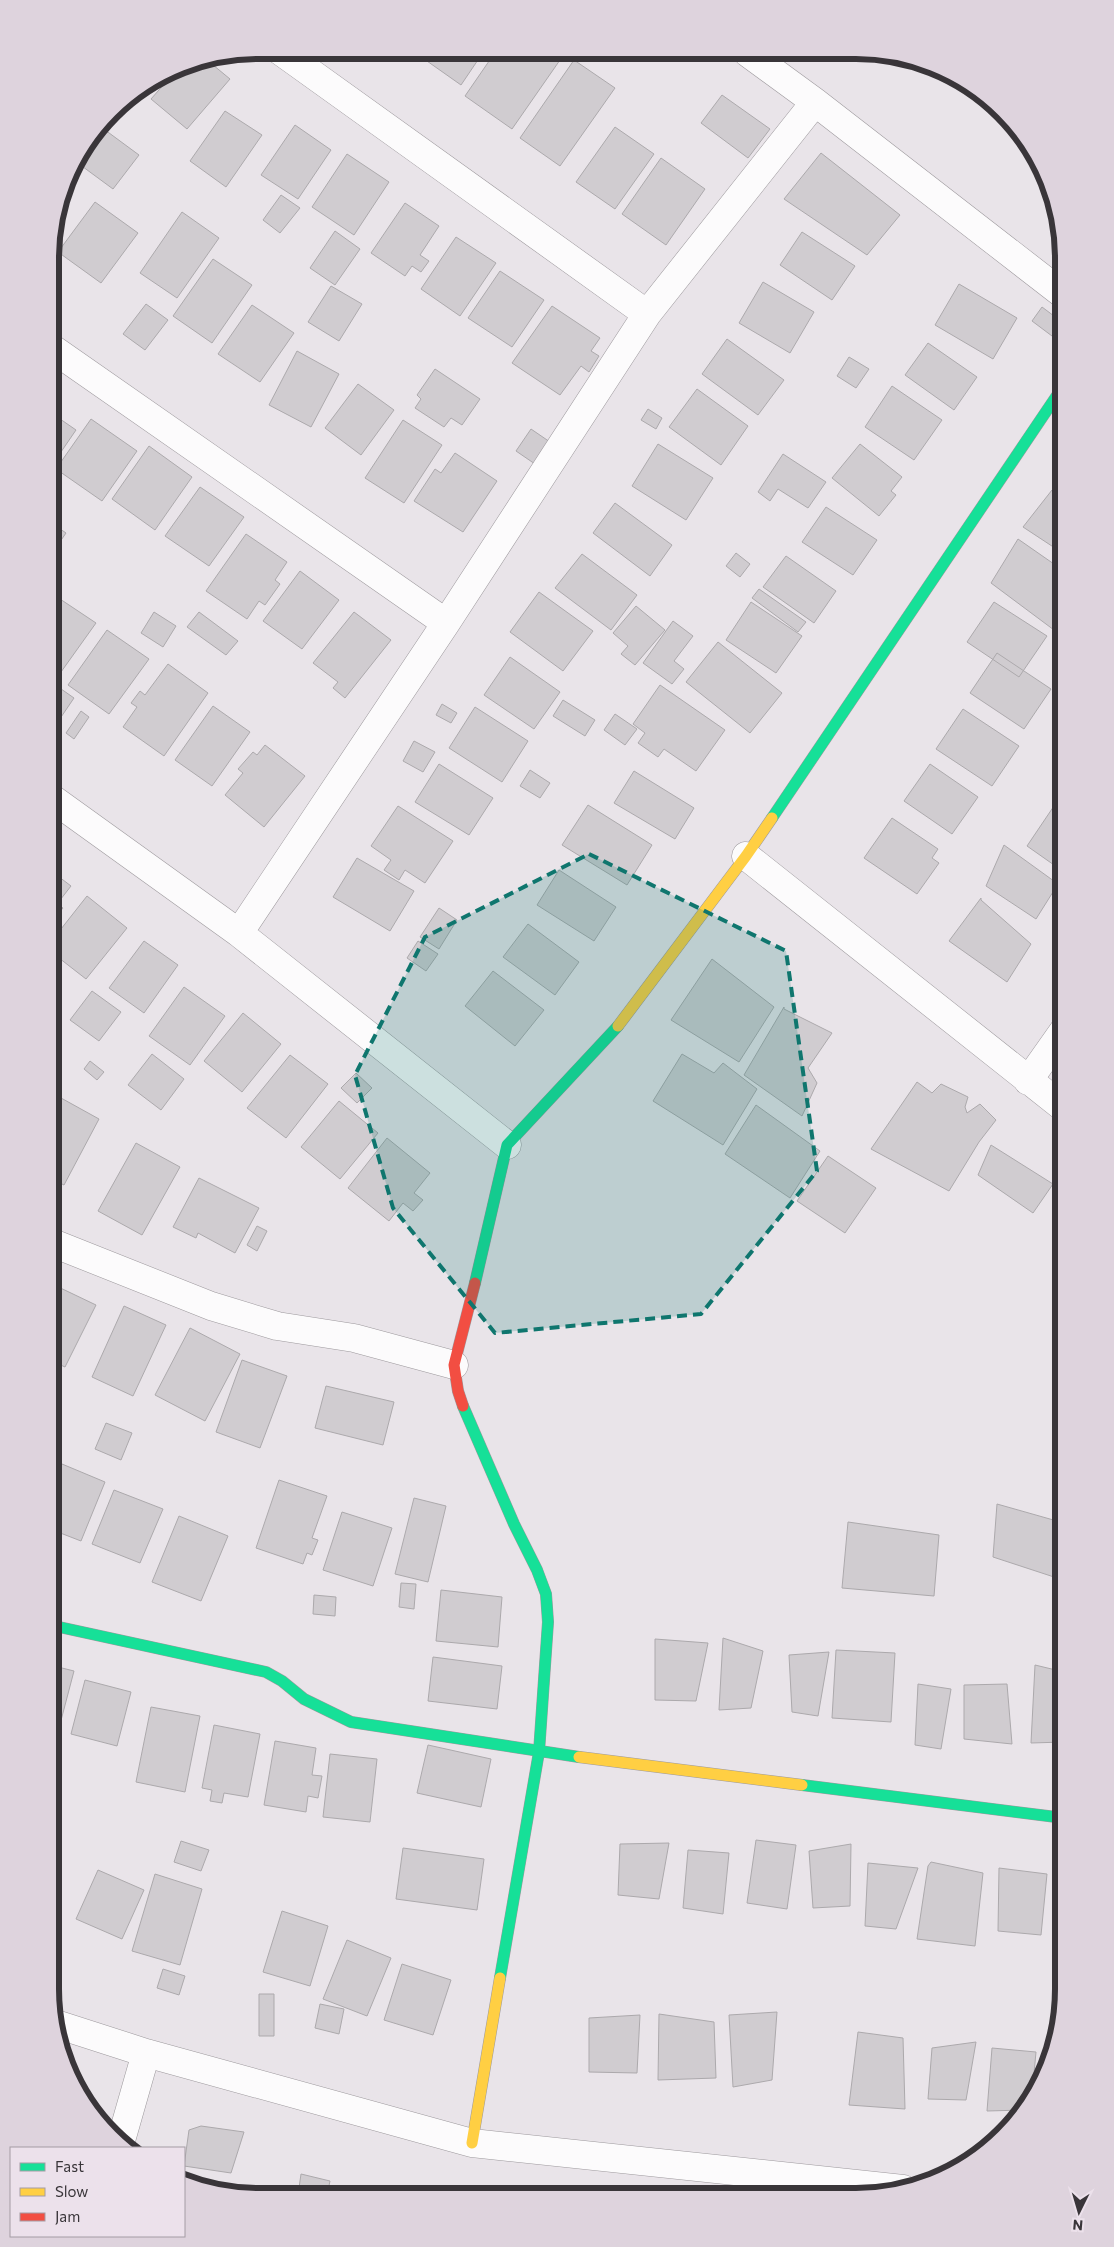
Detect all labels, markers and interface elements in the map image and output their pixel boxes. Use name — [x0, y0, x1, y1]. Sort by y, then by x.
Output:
legend — [10, 2147, 185, 2237]
text: Fast — [55, 2157, 84, 2175]
text: Slow — [55, 2182, 88, 2200]
north arrow — [1054, 2187, 1104, 2237]
text: Jam — [55, 2207, 80, 2225]
text: N — [1072, 2217, 1084, 2234]

